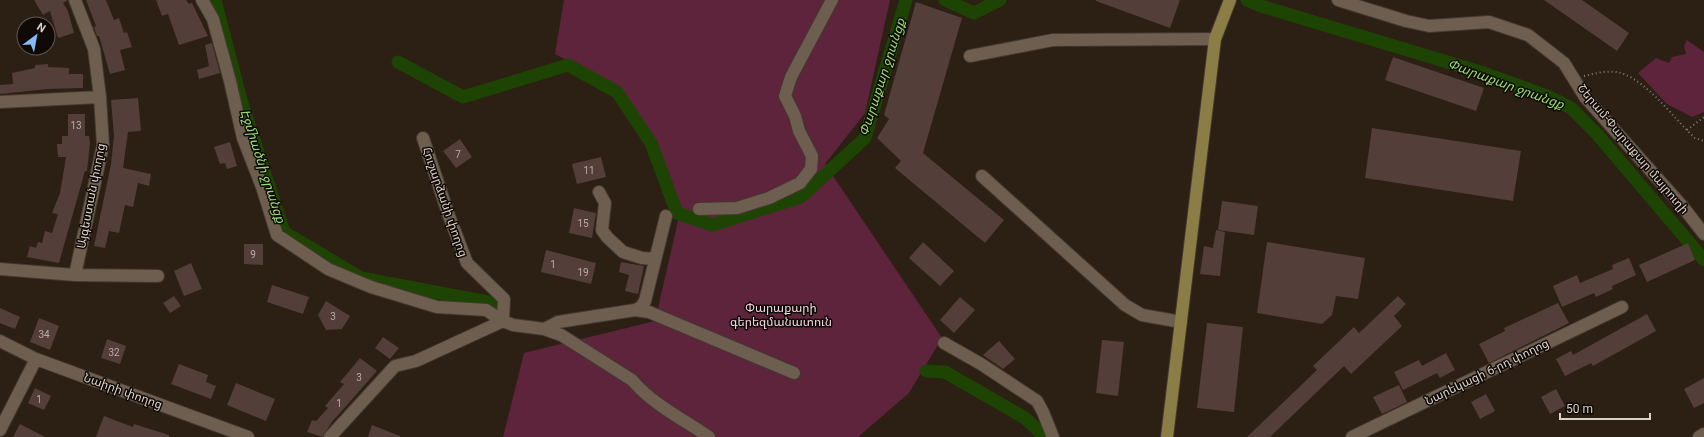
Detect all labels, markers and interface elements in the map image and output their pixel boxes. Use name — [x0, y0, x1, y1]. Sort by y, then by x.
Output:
water label: Փարաքար ջրանցք — [856, 15, 909, 138]
north arrow — [16, 16, 56, 56]
text: N — [34, 20, 48, 36]
water label: Փարաքար ջրանցք — [1446, 56, 1567, 113]
street label: Շերամ-Փարաքար մայրուղի — [1575, 81, 1691, 217]
water label: Էջմիածնի ջրանցք — [237, 107, 289, 226]
house number: 13 — [70, 120, 82, 131]
street label: Այգեստան փողոց — [74, 142, 108, 250]
street label: Հուշարձանի փողոց — [420, 145, 470, 259]
house number: 7 — [455, 149, 461, 160]
house number: 11 — [583, 165, 595, 176]
house number: 15 — [577, 218, 589, 229]
house number: 9 — [250, 249, 256, 260]
house number: 1 — [550, 259, 556, 270]
house number: 19 — [577, 267, 589, 278]
park label: Փարաքարի գերեզմանատուն — [730, 301, 832, 329]
house number: 3 — [330, 311, 336, 322]
house number: 34 — [38, 329, 50, 340]
street label: Նարեկացի 6-րդ փողոց — [1423, 336, 1551, 408]
house number: 32 — [108, 347, 120, 358]
street label: Նաիրի փողոց — [82, 370, 164, 412]
house number: 3 — [356, 372, 362, 383]
house number: 1 — [36, 394, 42, 405]
scale bar — [1560, 395, 1650, 421]
house number: 1 — [336, 398, 342, 409]
text: 50 m — [1566, 402, 1593, 416]

